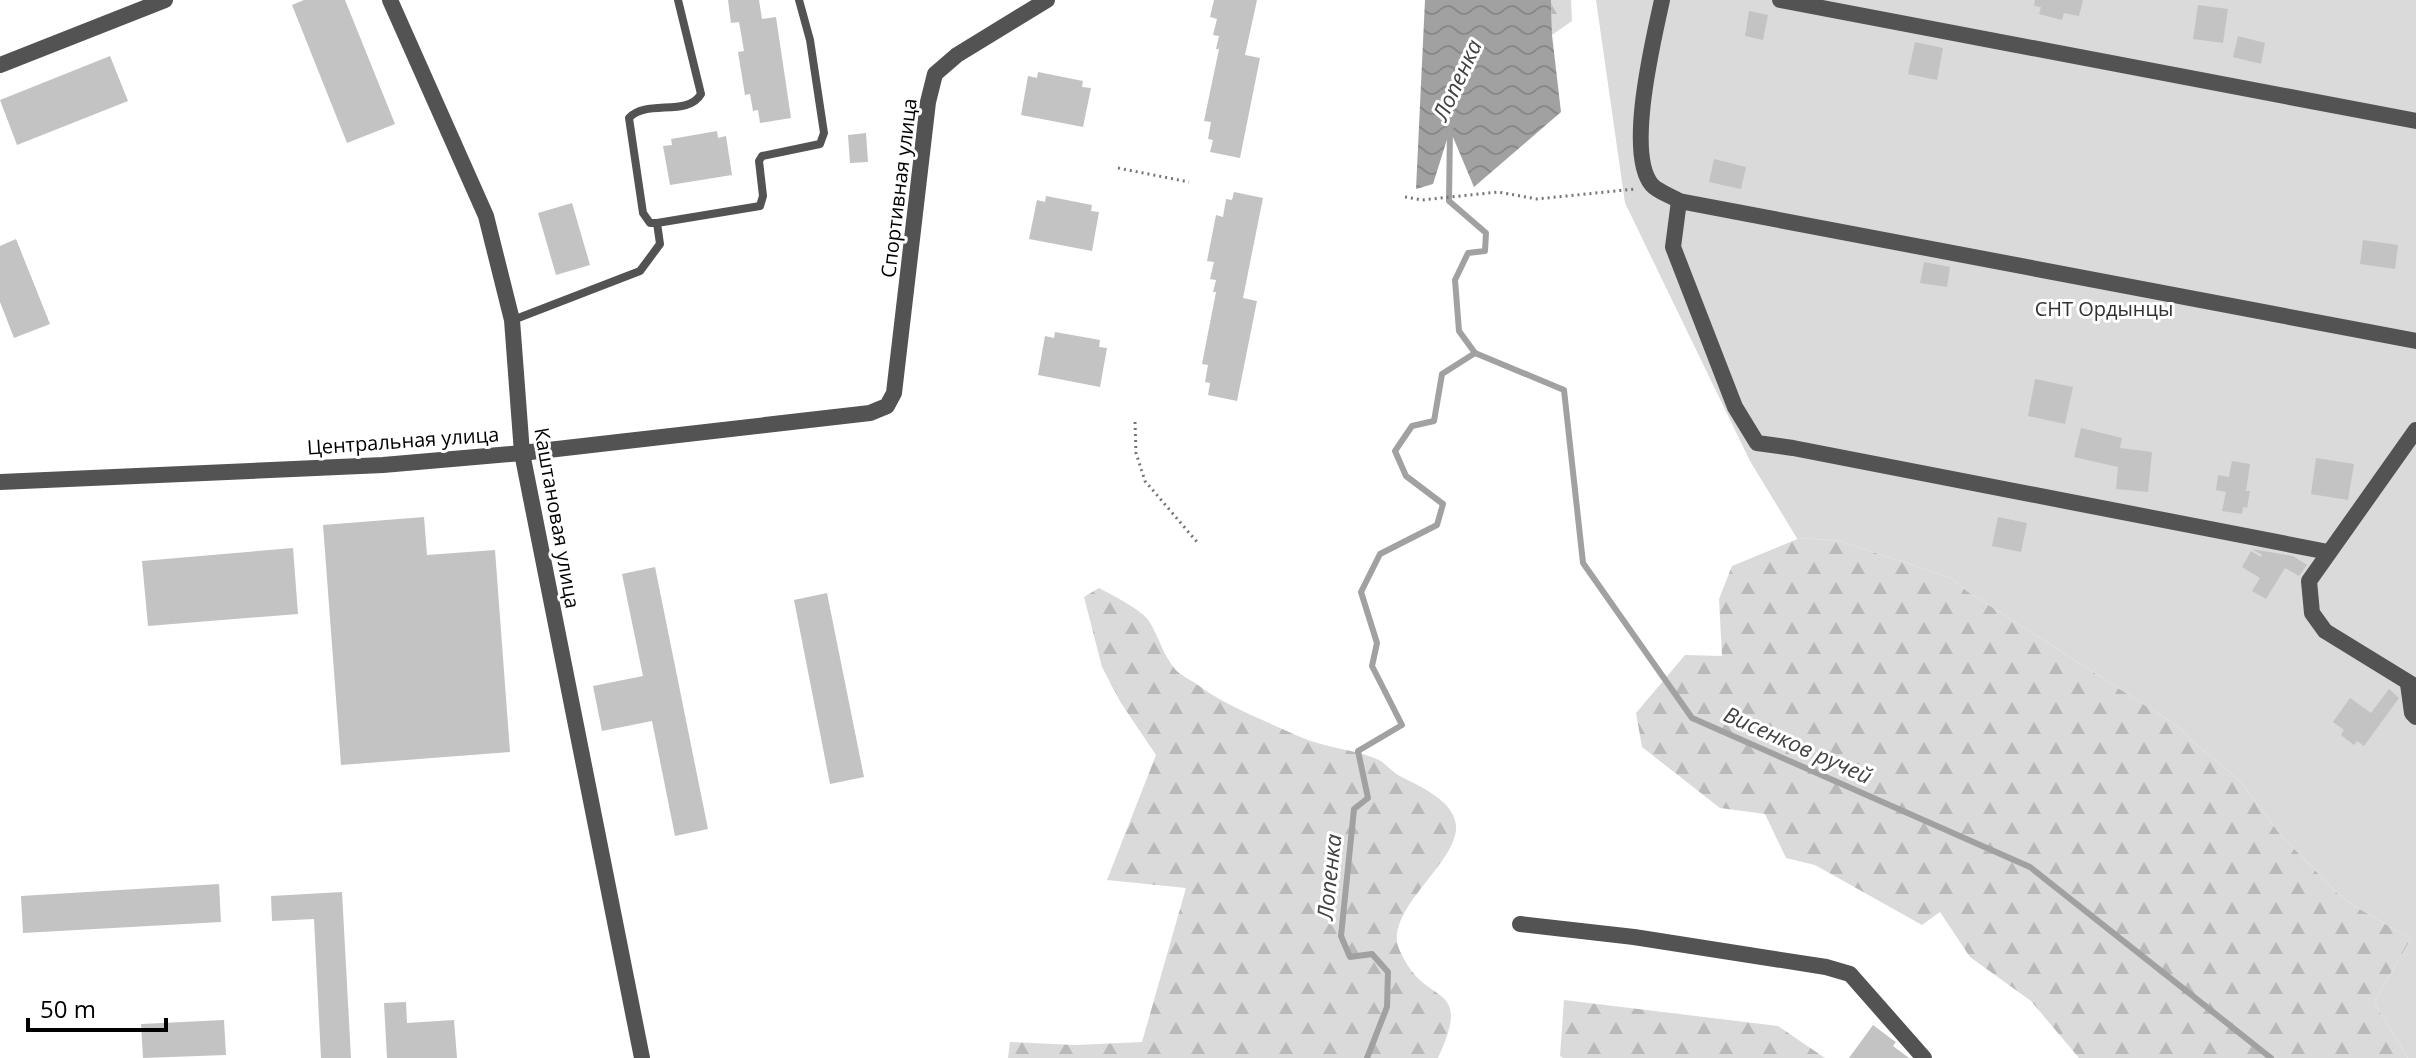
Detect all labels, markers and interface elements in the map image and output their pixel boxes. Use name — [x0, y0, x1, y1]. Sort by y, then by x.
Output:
water label: Лопенка — [1424, 34, 1488, 126]
street label: Спортивная улица — [874, 97, 923, 279]
park label: СНТ Ордынцы — [2035, 295, 2173, 322]
street label: Центральная улица — [306, 420, 500, 461]
street label: Каштановая улица — [528, 425, 587, 610]
water label: Висенков ручей — [1720, 698, 1877, 790]
water label: Лопенка — [1308, 832, 1347, 922]
scale bar — [28, 982, 166, 1032]
text: 50 m — [40, 992, 96, 1025]

